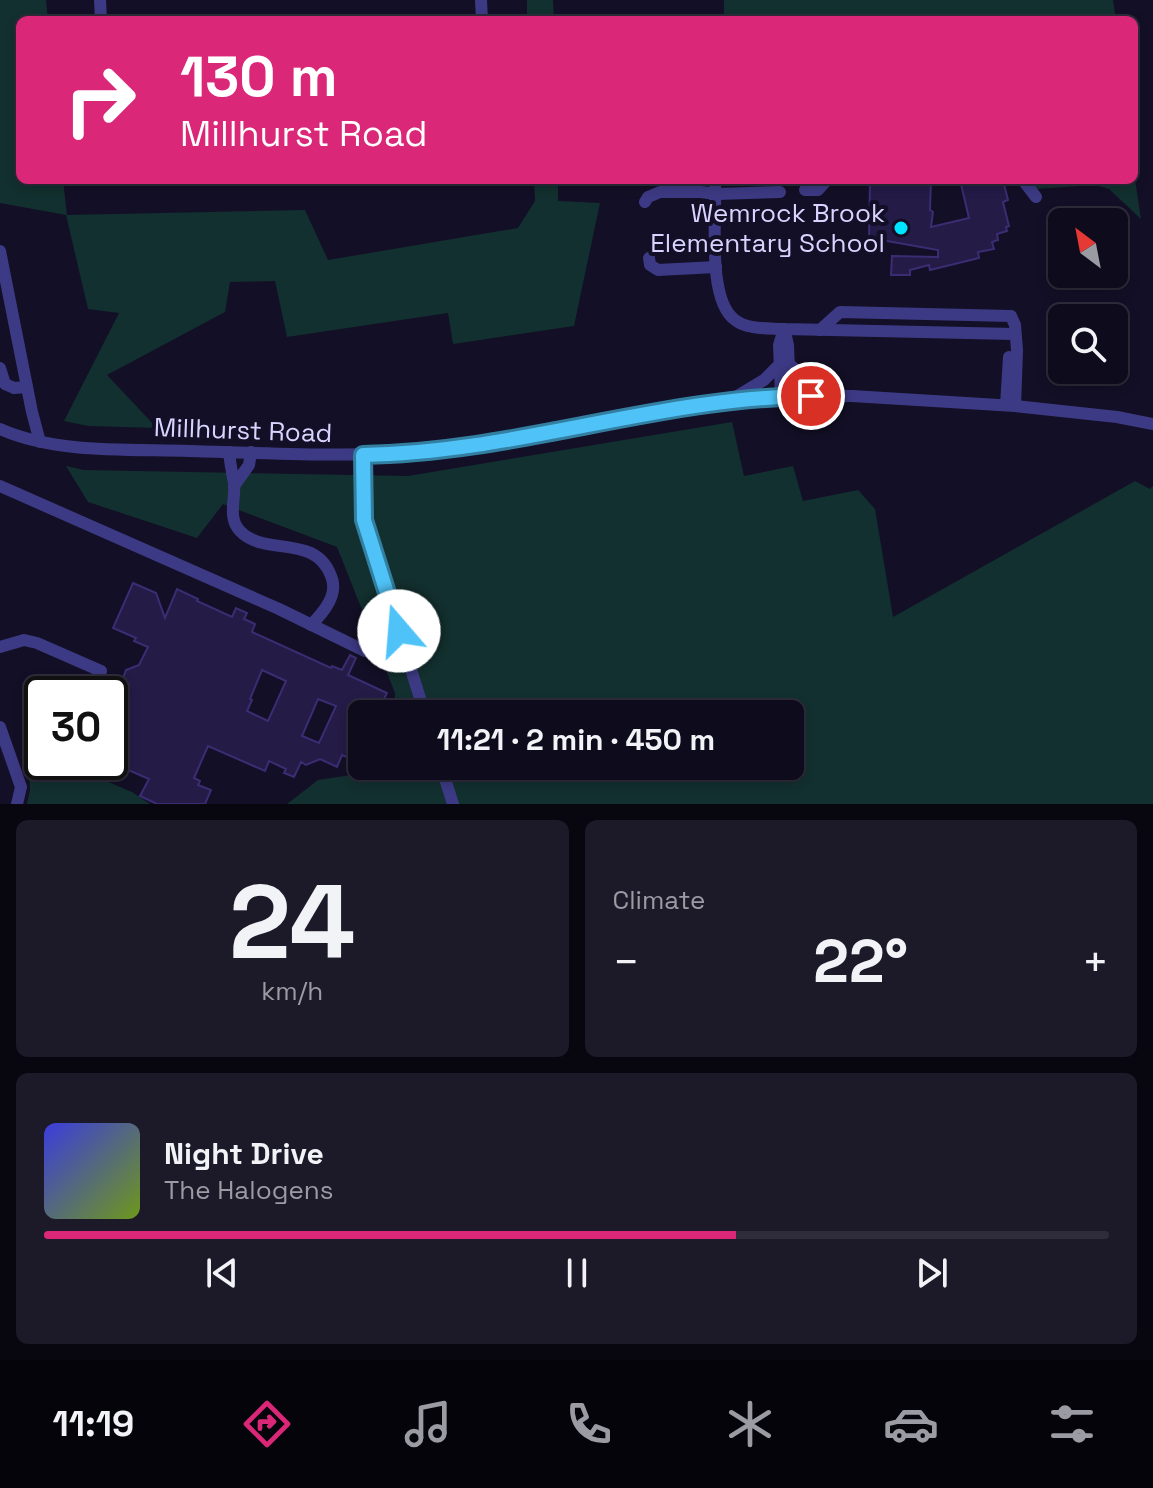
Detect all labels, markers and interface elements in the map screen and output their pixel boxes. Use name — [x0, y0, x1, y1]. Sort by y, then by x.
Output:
text: 130 m — [180, 41, 338, 112]
icon: right — [48, 48, 152, 152]
text: Millhurst Road — [180, 111, 427, 157]
place label: Wemrock Brook Elementary School — [650, 196, 885, 260]
north arrow — [1048, 208, 1128, 288]
map controls — [1048, 208, 1128, 384]
marker: Wemrock Brook Elementary School — [892, 219, 910, 237]
button: search — [1048, 304, 1128, 384]
pin — [777, 362, 845, 430]
icon: arrive — [789, 374, 833, 418]
street label: Millhurst Road — [153, 410, 333, 450]
position arrow — [357, 589, 441, 673]
speed limit sign: 30 — [24, 676, 128, 780]
text: 11:21 · 2 min · 450 m — [437, 720, 715, 759]
text: 24 — [229, 856, 355, 988]
text: Climate — [613, 883, 705, 917]
text: 22° — [813, 923, 908, 1000]
text: − — [613, 934, 640, 990]
text: + — [1082, 934, 1109, 990]
text: km/h — [261, 974, 323, 1008]
text: Night Drive — [164, 1134, 324, 1173]
text: The Halogens — [164, 1173, 333, 1207]
icon: previous — [200, 1251, 244, 1295]
icon: pause — [555, 1251, 599, 1295]
icon: next — [910, 1251, 954, 1295]
icon: directions — [239, 1396, 295, 1452]
icon: music — [400, 1396, 456, 1452]
icon: phone — [561, 1396, 617, 1452]
icon: climate — [722, 1396, 778, 1452]
icon: car — [883, 1396, 939, 1452]
icon: filters — [1044, 1396, 1100, 1452]
text: 11:19 — [53, 1401, 134, 1447]

